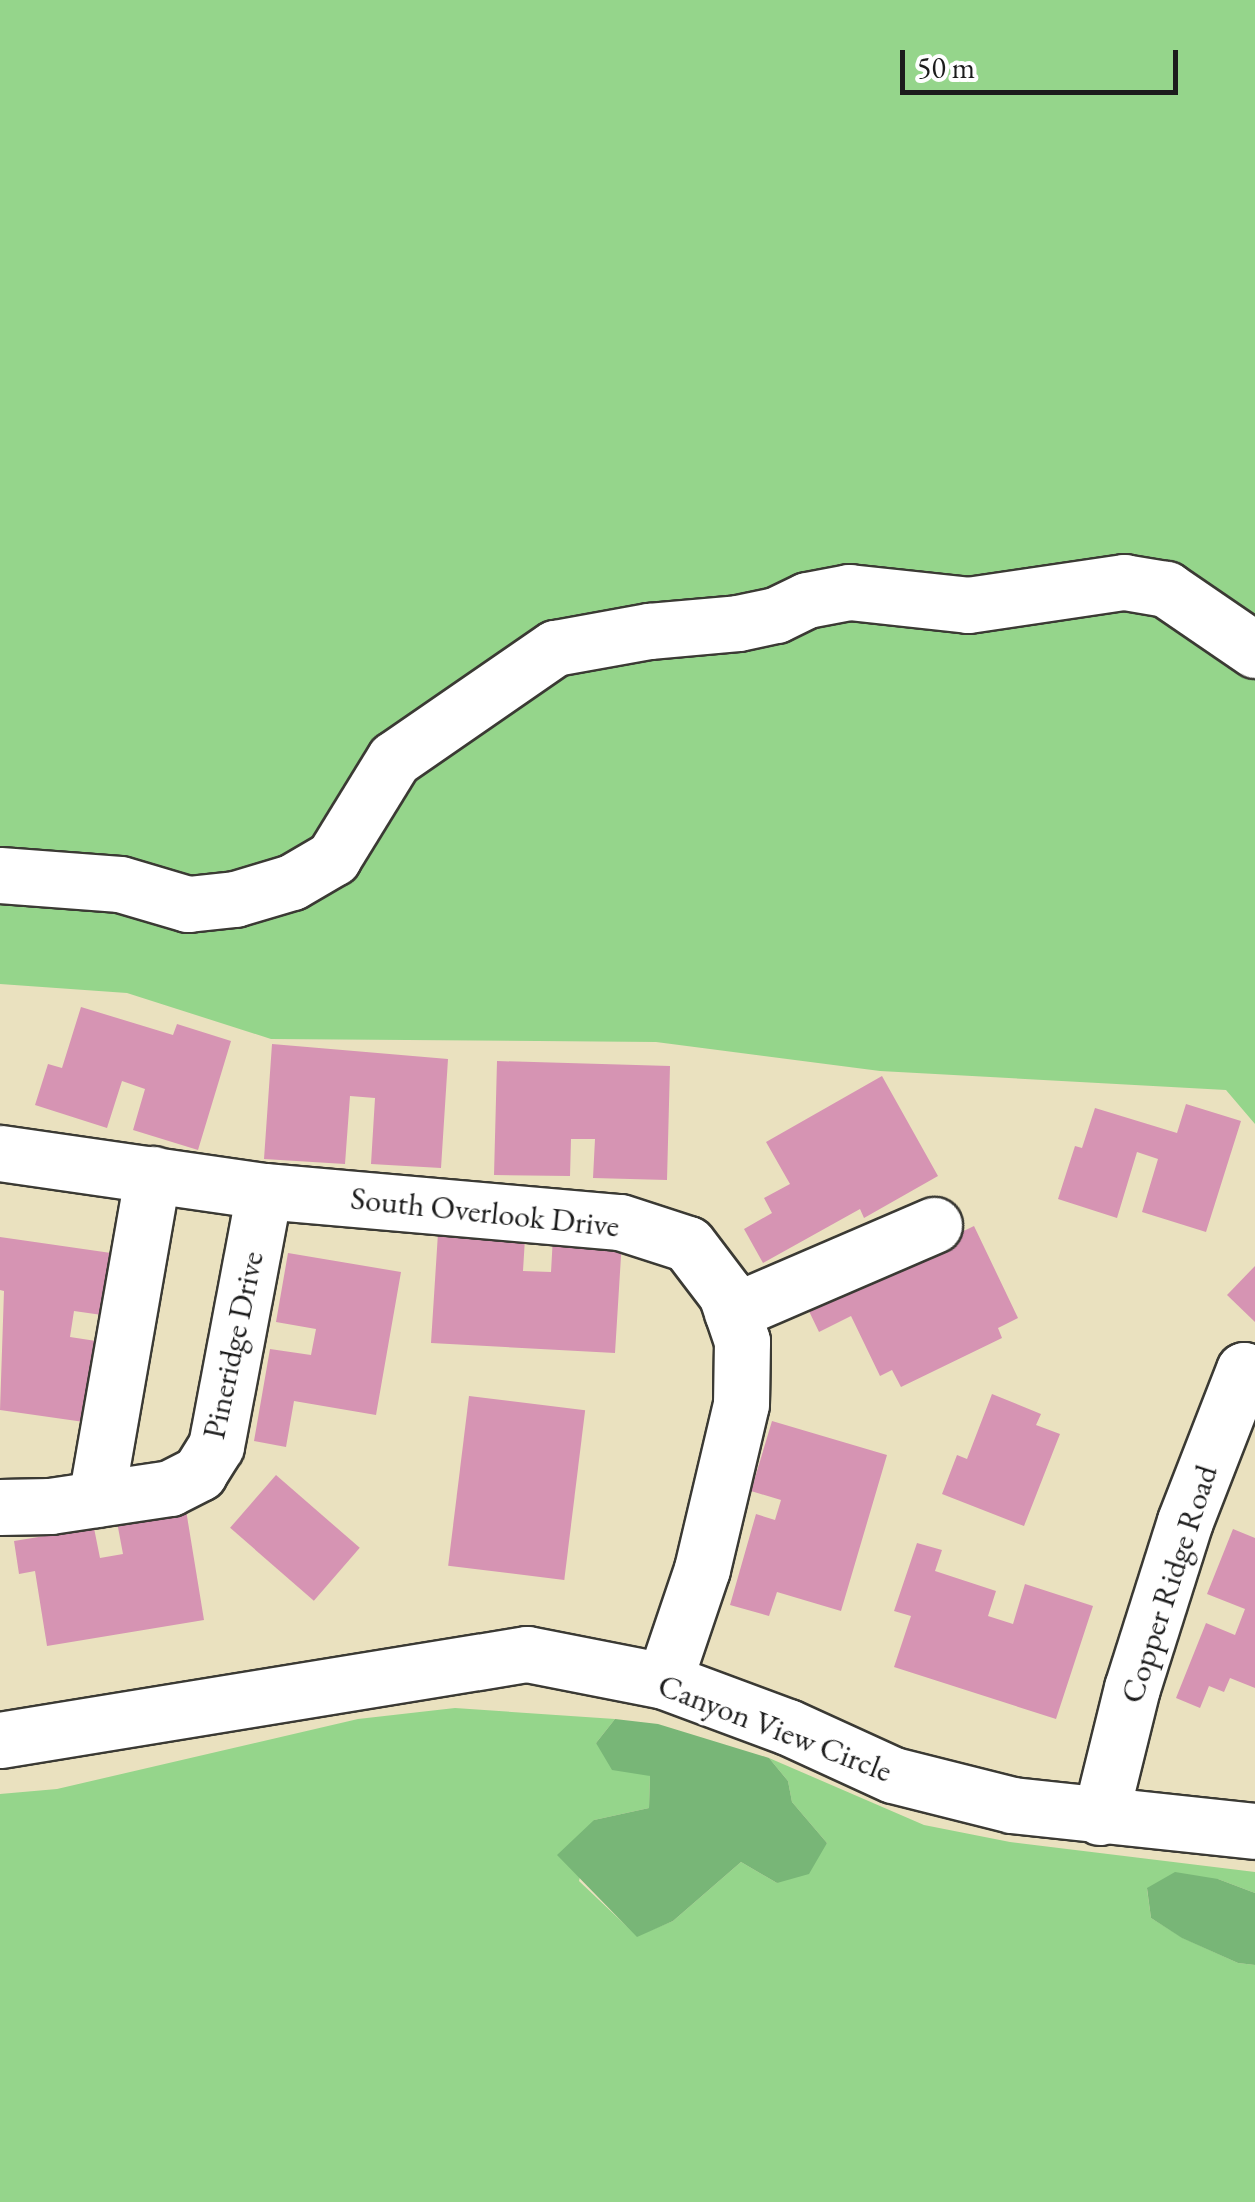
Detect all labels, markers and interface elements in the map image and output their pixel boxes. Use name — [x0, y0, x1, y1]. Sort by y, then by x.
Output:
scale bar — [905, 30, 1182, 92]
text: 50 m — [917, 48, 975, 87]
street label: South Overlook Drive — [349, 1179, 621, 1245]
street label: Pineridge Drive — [194, 1248, 272, 1442]
street label: Copper Ridge Road — [1112, 1460, 1226, 1708]
street label: Canyon View Circle — [653, 1666, 897, 1790]

